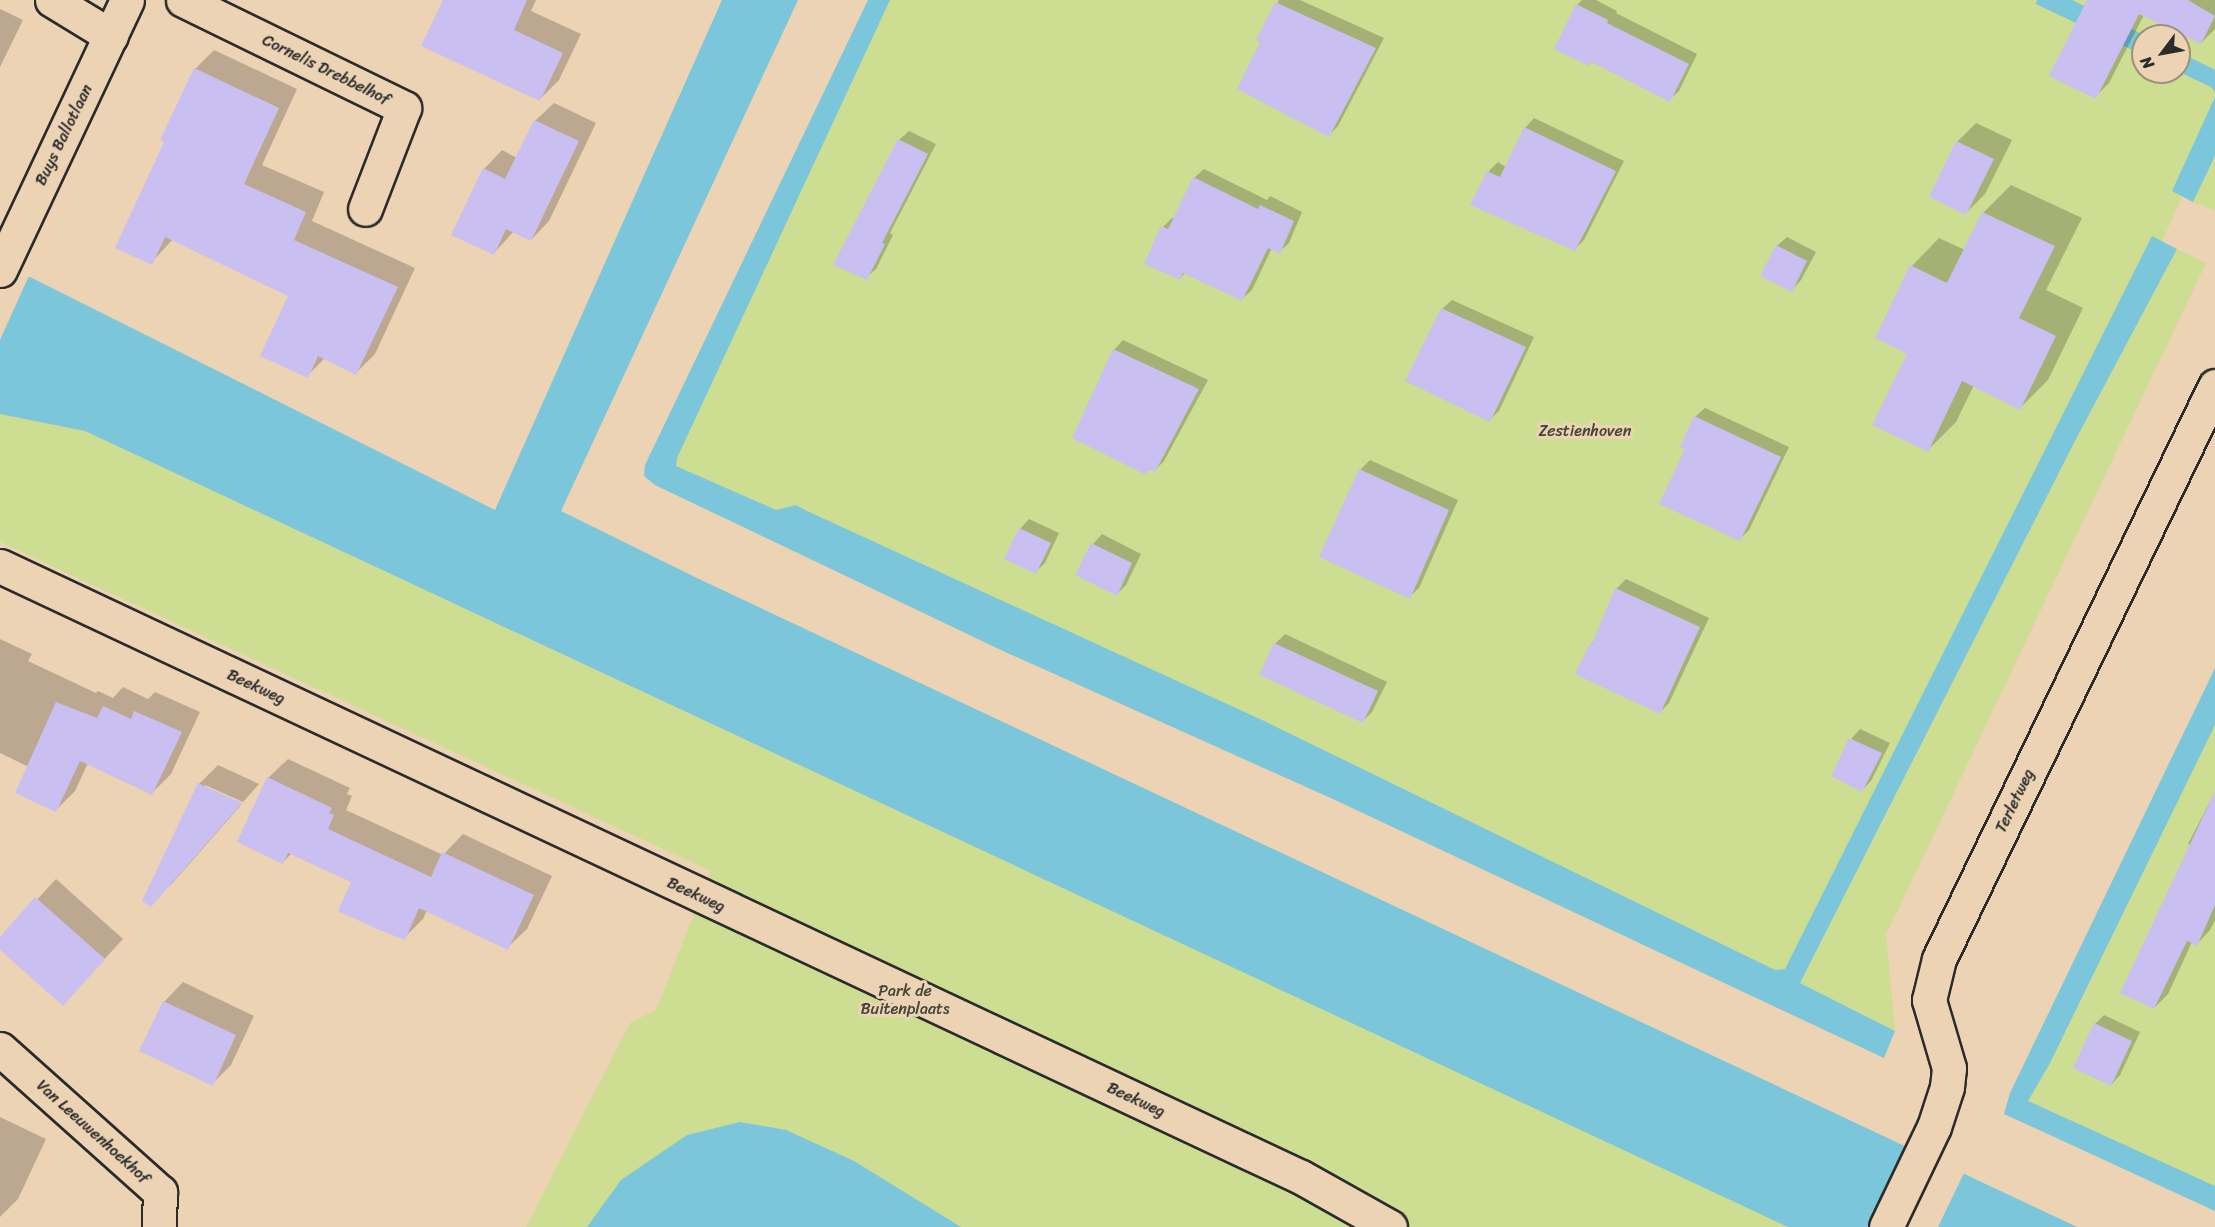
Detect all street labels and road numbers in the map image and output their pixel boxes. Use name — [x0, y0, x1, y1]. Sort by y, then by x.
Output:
street label: Cornelis Drebbelhof — [259, 31, 393, 109]
street label: Buys Ballotlaan — [31, 82, 97, 188]
street label: Beekweg — [224, 665, 288, 709]
street label: Terletweg — [1991, 766, 2039, 836]
street label: Beekweg — [664, 873, 728, 917]
street label: Van Leeuwenhoekhof — [32, 1076, 154, 1188]
street label: Beekweg — [1104, 1078, 1168, 1122]

